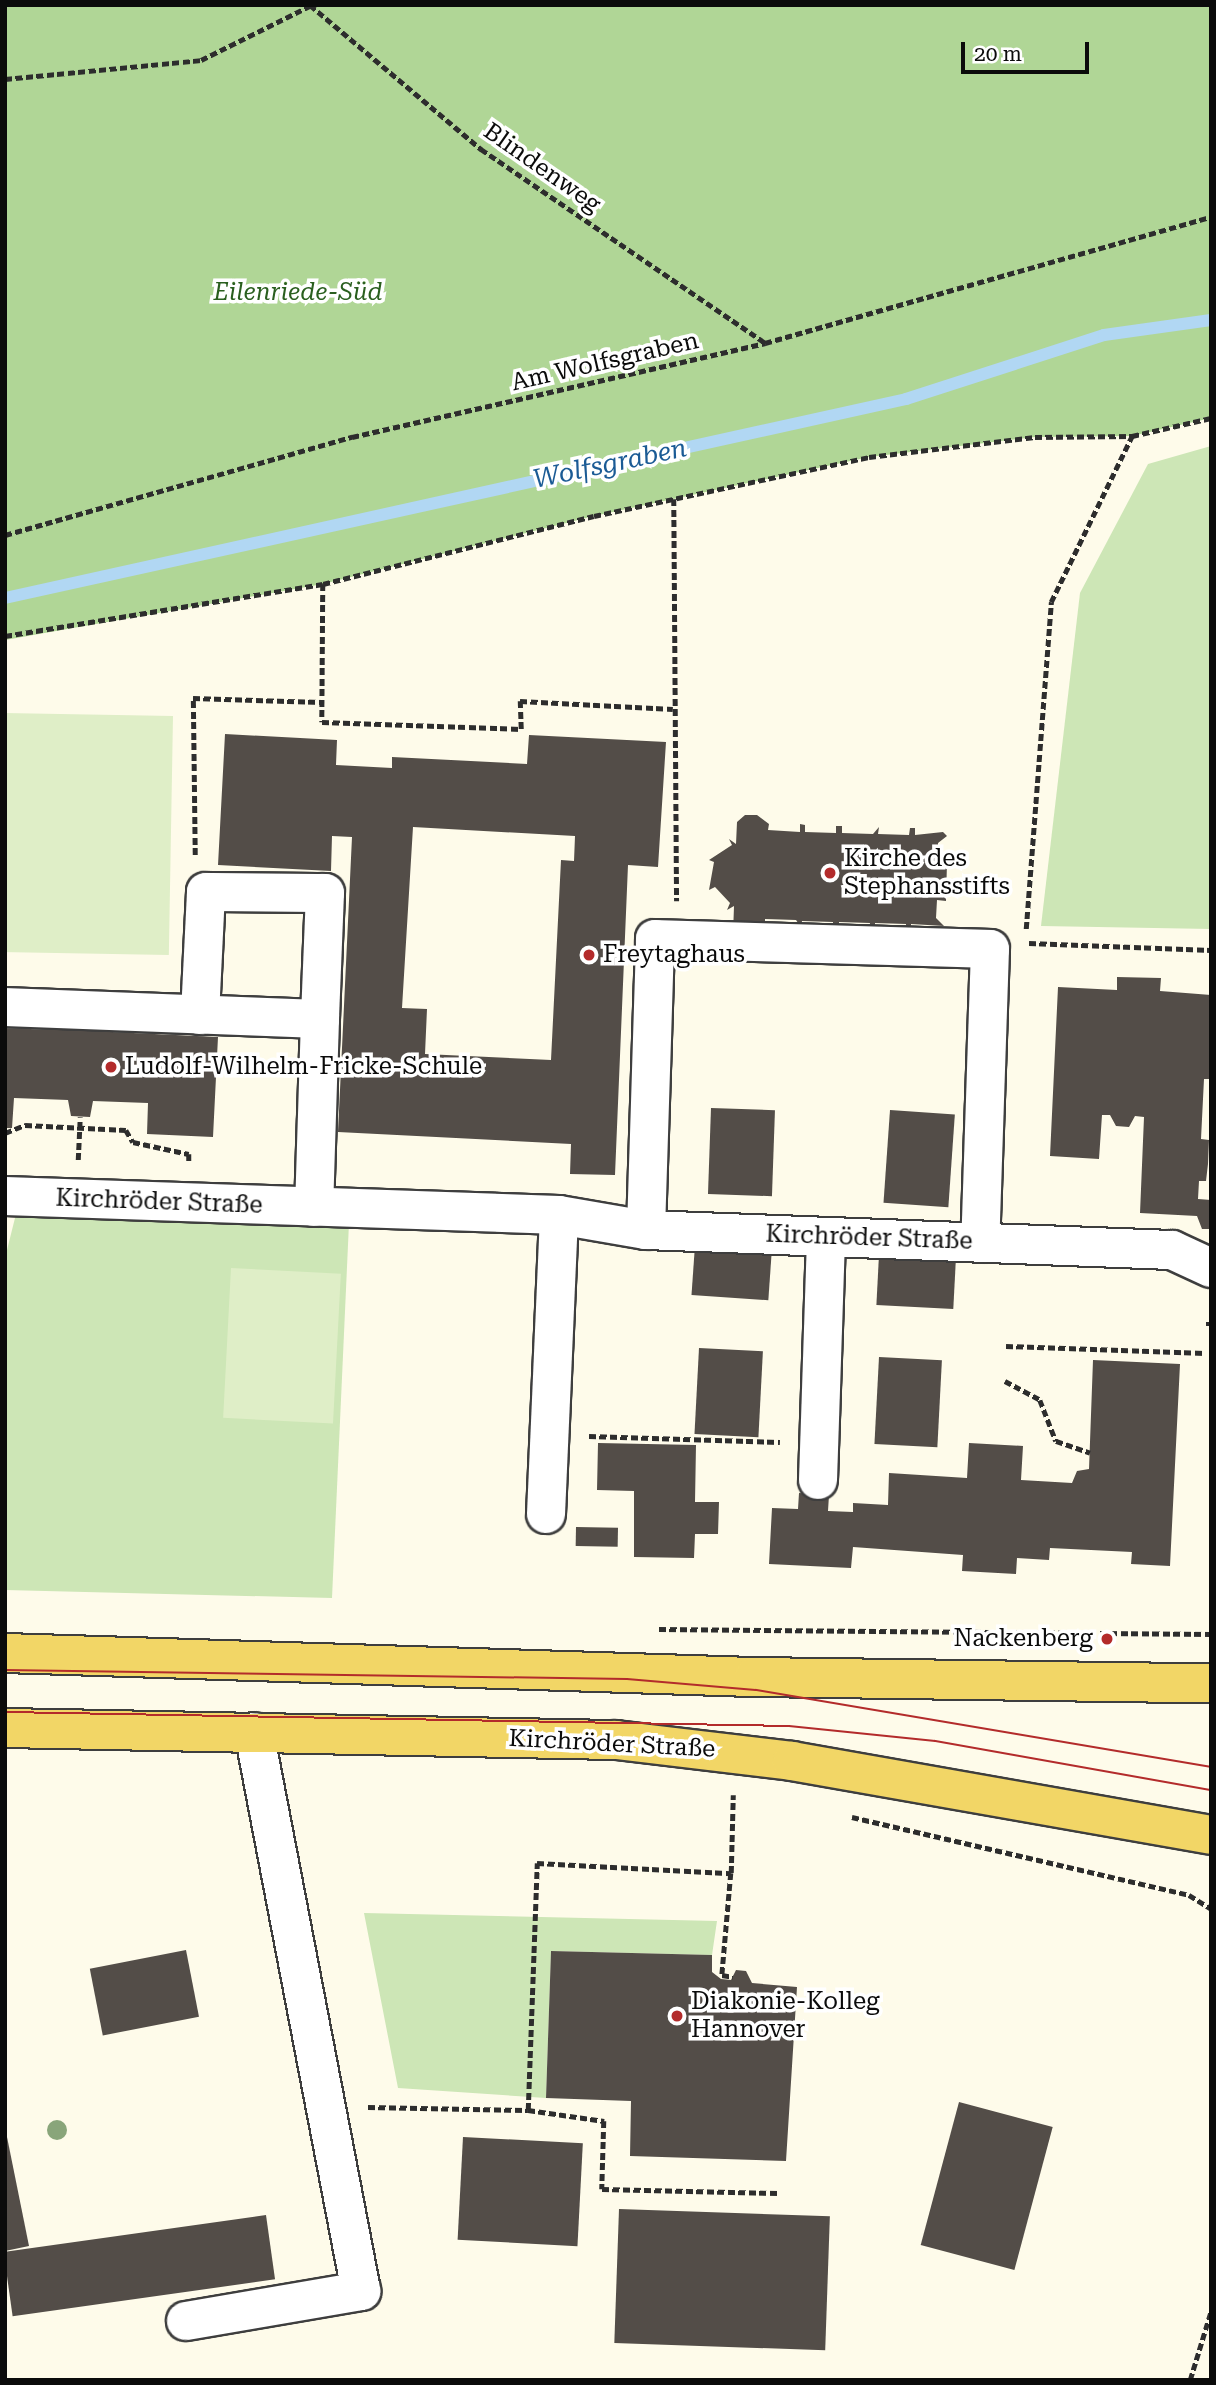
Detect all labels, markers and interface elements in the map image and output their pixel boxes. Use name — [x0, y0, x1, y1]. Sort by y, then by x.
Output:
scale bar — [964, 28, 1092, 72]
text: 20 m — [974, 42, 1022, 66]
street label: Blindenweg — [478, 117, 606, 219]
park label: Eilenriede-Süd — [214, 279, 382, 307]
street label: Am Wolfsgraben — [509, 326, 701, 398]
water label: Wolfsgraben — [530, 432, 690, 496]
place label: Kirche des Stephansstifts — [844, 845, 1010, 901]
marker: Kirche des Stephansstifts — [822, 865, 838, 881]
place label: Freytaghaus — [603, 941, 745, 969]
marker: Freytaghaus — [581, 947, 597, 963]
place label: Ludolf-Wilhelm-Fricke-Schule — [125, 1053, 482, 1081]
marker: Ludolf-Wilhelm-Fricke-Schule — [103, 1059, 119, 1075]
street label: Kirchröder Straße — [55, 1184, 263, 1220]
street label: Kirchröder Straße — [765, 1220, 973, 1256]
place label: Nackenberg — [953, 1625, 1093, 1653]
marker: Nackenberg — [1099, 1631, 1115, 1647]
street label: Kirchröder Straße — [508, 1724, 716, 1764]
place label: Diakonie-Kolleg Hannover — [691, 1988, 880, 2044]
marker: Diakonie-Kolleg Hannover — [669, 2008, 685, 2024]

